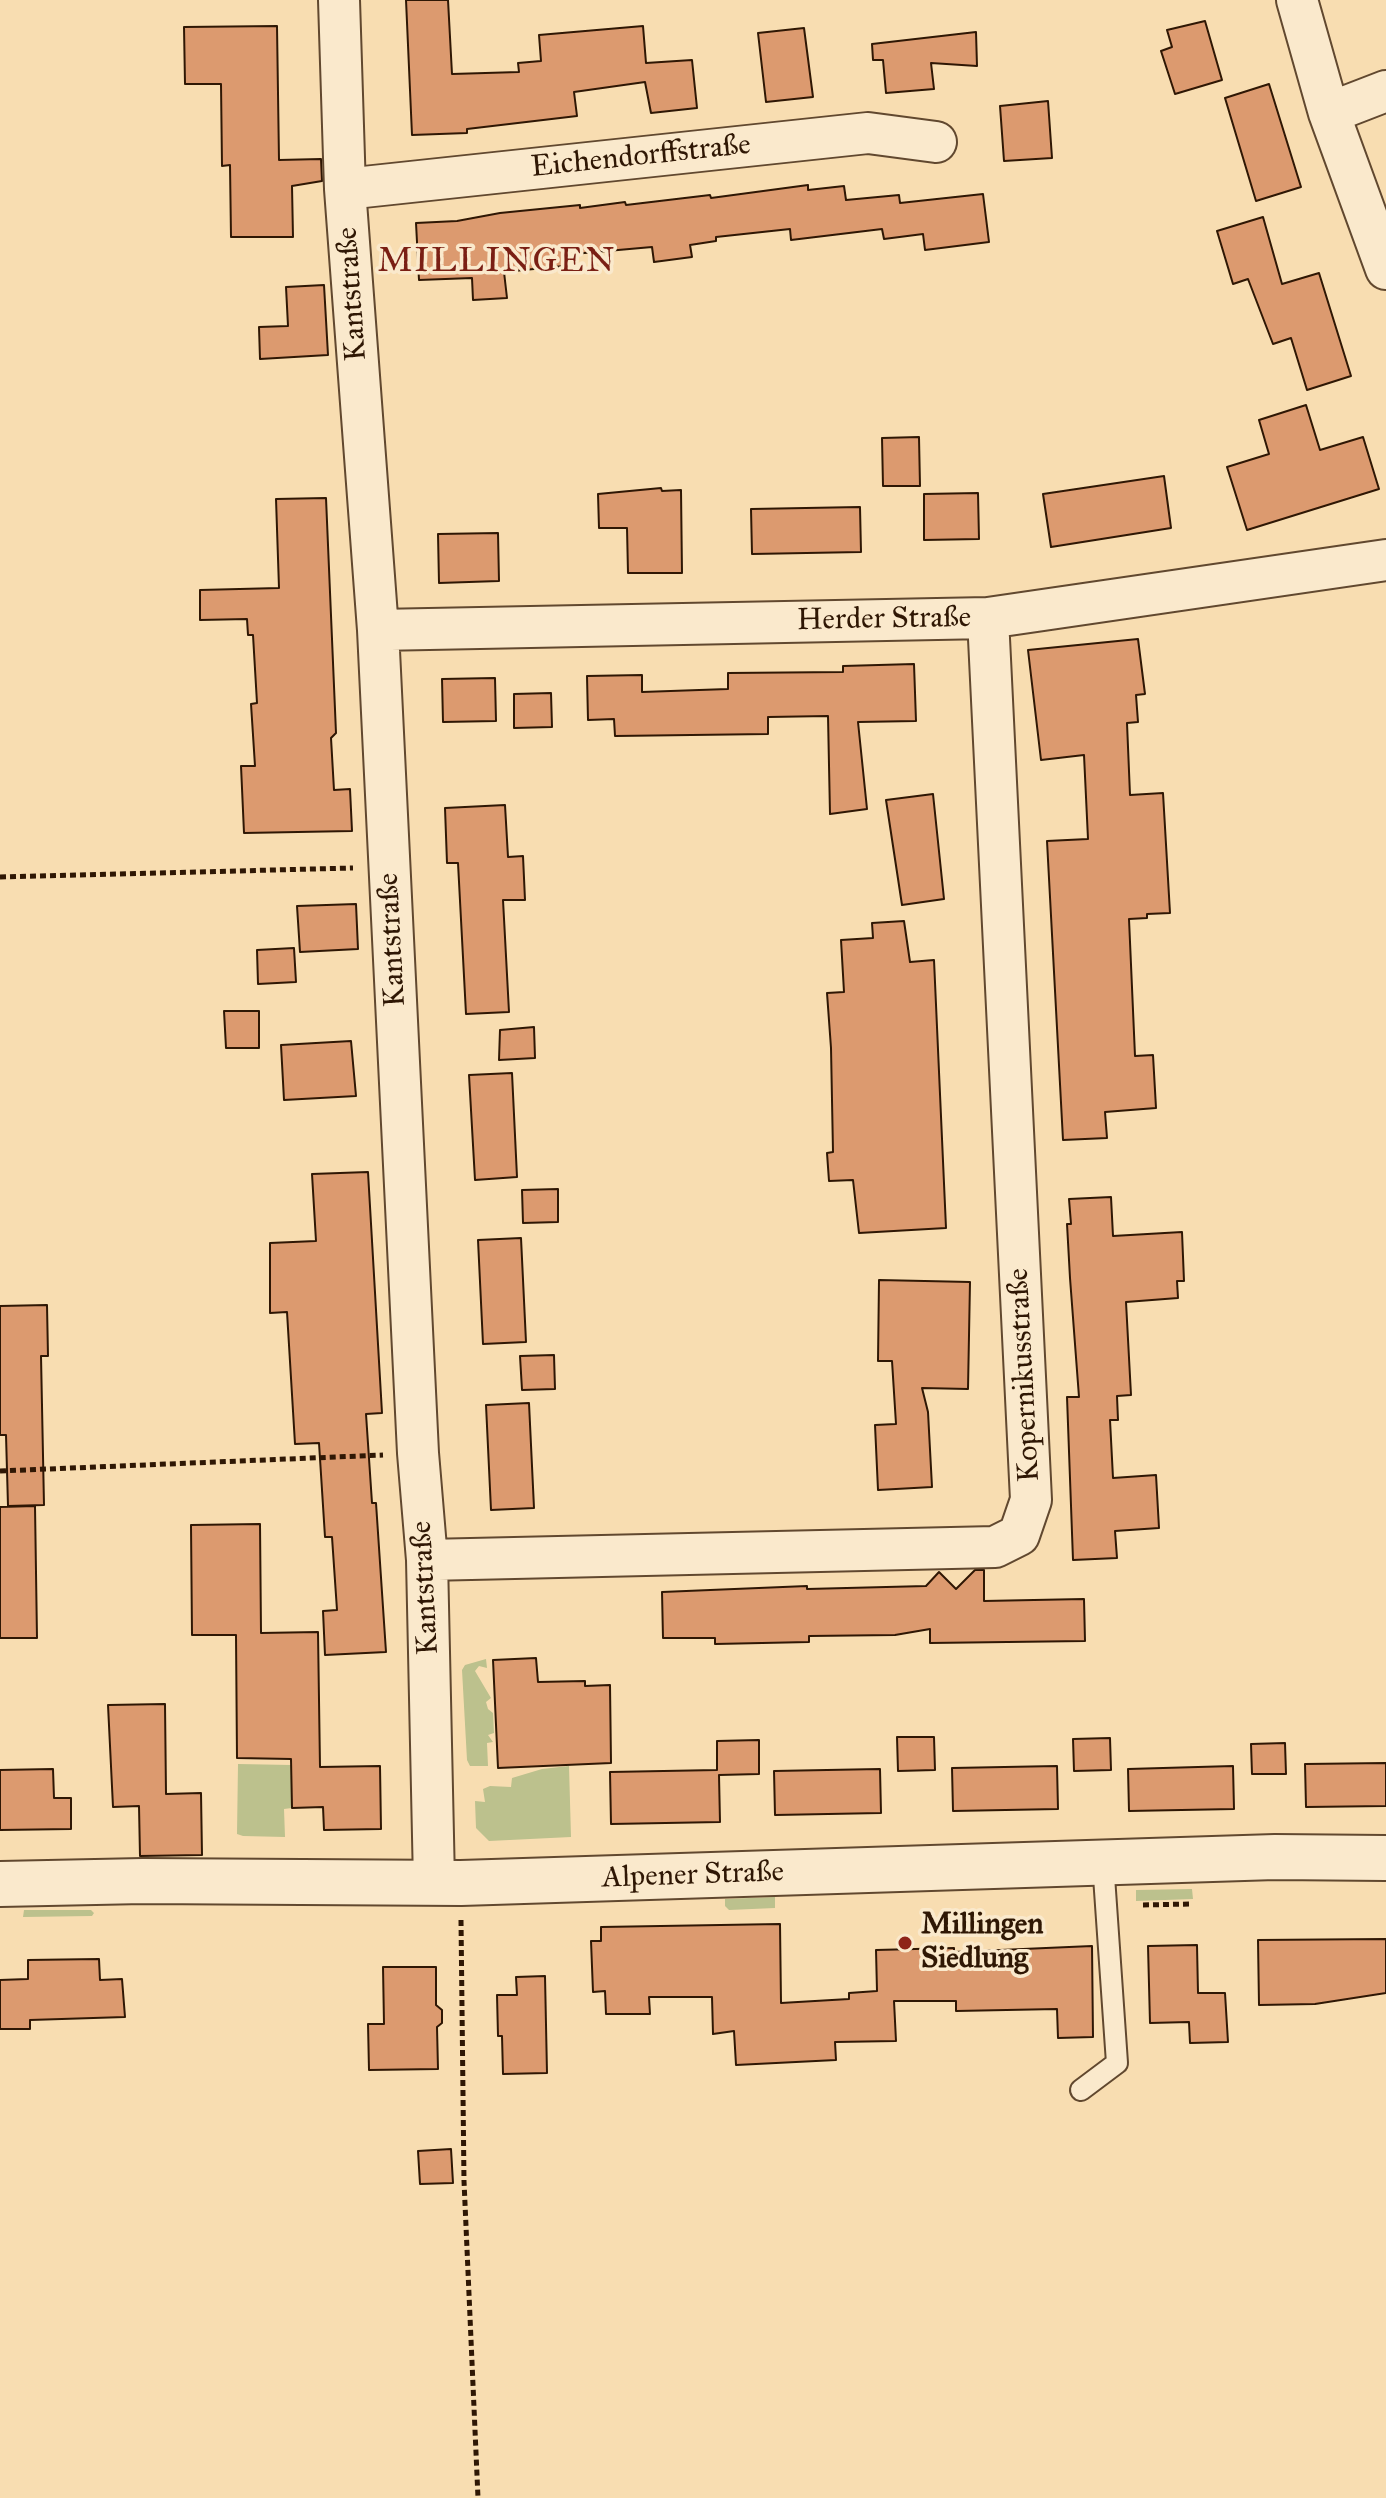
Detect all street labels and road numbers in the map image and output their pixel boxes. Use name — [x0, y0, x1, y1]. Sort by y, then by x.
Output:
street label: Eichendorffstraße — [529, 128, 753, 186]
street label: Kantstraße — [330, 226, 376, 362]
street label: Herder Straße — [797, 600, 971, 640]
street label: Kantstraße — [372, 872, 414, 1008]
street label: Kopernikusstraße — [1001, 1267, 1049, 1483]
street label: Kantstraße — [405, 1520, 447, 1656]
street label: Alpener Straße — [601, 1855, 785, 1897]

